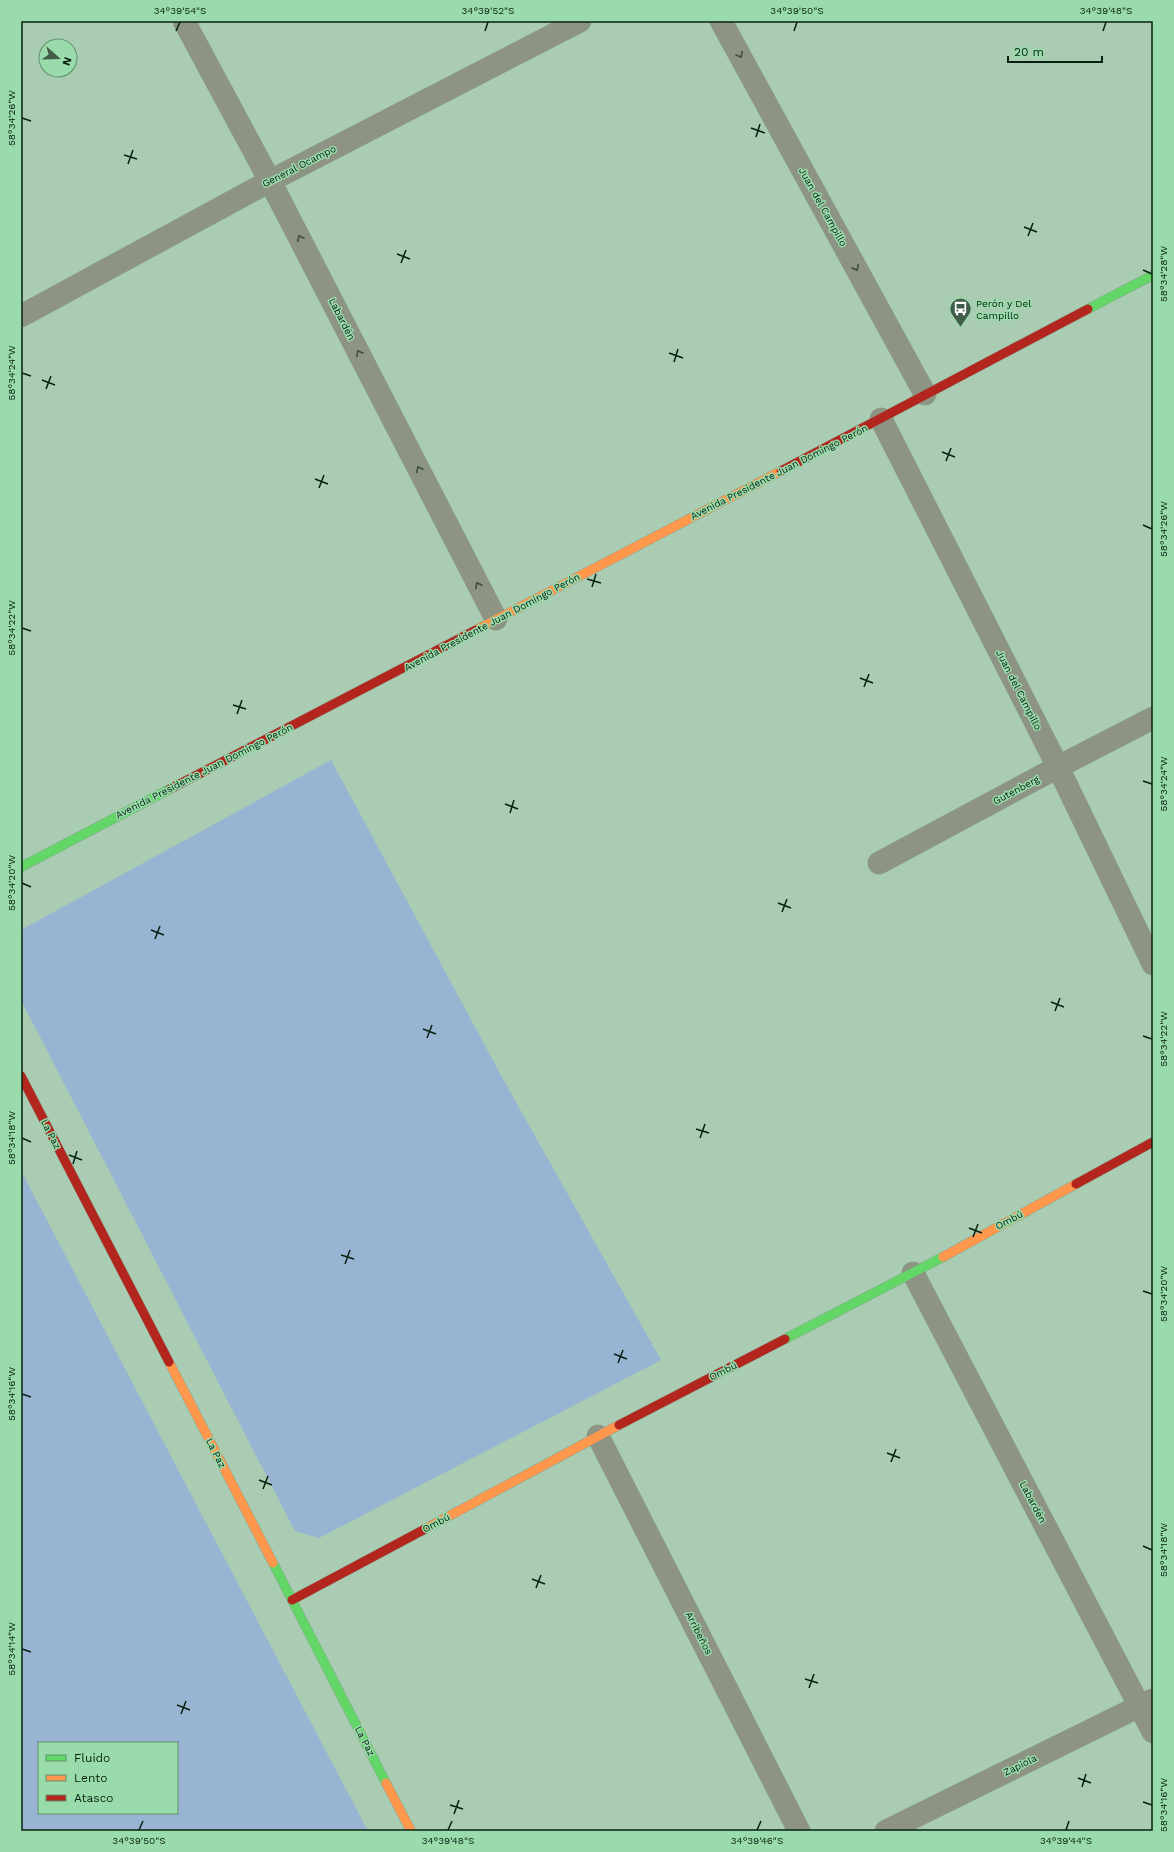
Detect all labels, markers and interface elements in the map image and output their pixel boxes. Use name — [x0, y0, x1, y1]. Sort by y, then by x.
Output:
text: 34°39'54"S — [154, 5, 206, 16]
text: 34°39'52"S — [462, 5, 514, 16]
text: 34°39'50"S — [770, 5, 824, 16]
text: 34°39'48"S — [1080, 5, 1132, 16]
north arrow — [38, 38, 78, 78]
scale bar — [1008, 38, 1102, 64]
text: 20 m — [1014, 45, 1044, 59]
one-way arrow — [735, 51, 743, 58]
text: N — [59, 55, 74, 67]
text: 58°34'26"W — [6, 90, 17, 146]
street label: General Ocampo — [260, 143, 338, 189]
street label: Juan del Campillo — [797, 166, 849, 248]
one-way arrow — [297, 235, 304, 242]
text: 58°34'28"W — [1158, 246, 1169, 302]
one-way arrow — [851, 263, 859, 271]
street label: Labardén — [327, 296, 357, 342]
bus stop icon: Perón y Del Campillo — [948, 296, 974, 329]
place label: Perón y Del Campillo — [976, 298, 1031, 321]
text: 58°34'24"W — [6, 345, 17, 401]
one-way arrow — [356, 350, 364, 358]
street label: Avenida Presidente Juan Domingo Perón — [689, 422, 869, 522]
one-way arrow — [416, 466, 423, 473]
text: 58°34'26"W — [1158, 501, 1169, 557]
street label: Avenida Presidente Juan Domingo Perón — [402, 571, 582, 673]
one-way arrow — [475, 581, 483, 589]
text: 58°34'22"W — [6, 600, 17, 656]
street label: Juan del Campillo — [994, 648, 1044, 732]
street label: Avenida Presidente Juan Domingo Perón — [114, 721, 294, 821]
text: 58°34'24"W — [1158, 756, 1169, 812]
street label: Gutenberg — [991, 773, 1042, 807]
text: 58°34'20"W — [6, 855, 17, 911]
text: 58°34'22"W — [1158, 1011, 1169, 1067]
text: 58°34'18"W — [6, 1111, 17, 1165]
street label: La Paz — [39, 1117, 63, 1151]
street label: Ombú — [993, 1208, 1025, 1232]
text: 58°34'20"W — [1158, 1266, 1169, 1322]
street label: Ombú — [707, 1359, 739, 1383]
text: 58°34'16"W — [6, 1367, 17, 1421]
street label: La Paz — [204, 1436, 228, 1470]
street label: Labardén — [1017, 1479, 1049, 1525]
street label: Ombú — [420, 1511, 452, 1535]
text: 58°34'18"W — [1158, 1523, 1169, 1577]
street label: Arribeños — [683, 1610, 715, 1656]
text: 58°34'14"W — [6, 1622, 17, 1676]
street label: La Paz — [353, 1724, 377, 1758]
legend — [38, 1742, 178, 1814]
text: Fluido — [74, 1751, 110, 1765]
street label: Zapiola — [1002, 1752, 1039, 1778]
text: Lento — [74, 1771, 108, 1785]
text: 58°34'16"W — [1158, 1778, 1169, 1832]
text: Atasco — [74, 1791, 114, 1805]
text: 34°39'50"S — [112, 1835, 166, 1846]
text: 34°39'48"S — [422, 1835, 474, 1846]
text: 34°39'46"S — [731, 1835, 783, 1846]
text: 34°39'44"S — [1040, 1835, 1092, 1846]

